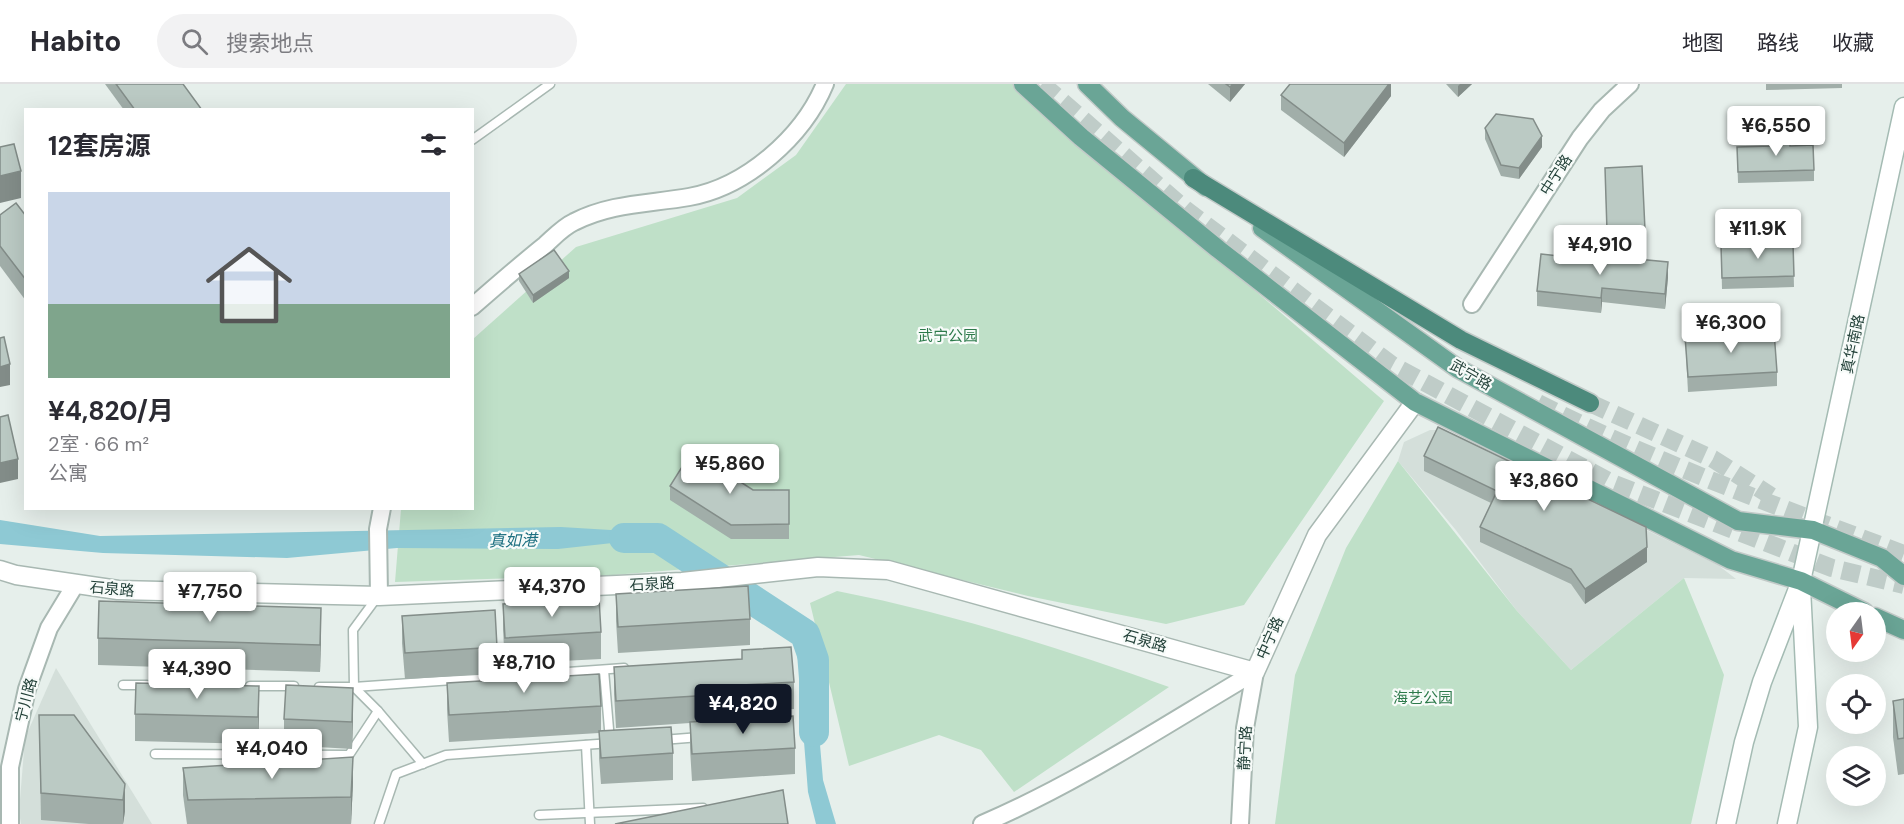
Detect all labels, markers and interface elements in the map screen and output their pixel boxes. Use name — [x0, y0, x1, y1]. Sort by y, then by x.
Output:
search box — [157, 14, 577, 68]
text: Habito — [30, 23, 121, 60]
icon: search — [178, 25, 211, 58]
text: 搜索地点 — [226, 29, 314, 58]
text: 地图 — [1682, 29, 1724, 57]
text: 路线 — [1757, 29, 1799, 57]
text: 收藏 — [1832, 29, 1874, 57]
pin: ¥6,550 — [1727, 106, 1825, 157]
text: ¥6,550 — [1741, 112, 1811, 138]
icon: filters — [417, 128, 450, 161]
text: 12套房源 — [48, 129, 150, 163]
street label: 中宁路 — [1535, 151, 1577, 199]
pin: ¥11.9K — [1709, 209, 1807, 260]
text: ¥11.9K — [1729, 215, 1787, 241]
pin: ¥4,910 — [1551, 225, 1649, 276]
icon: home — [195, 231, 303, 339]
text: ¥4,910 — [1568, 231, 1632, 257]
pin: ¥6,300 — [1682, 303, 1780, 354]
text: ¥6,300 — [1696, 309, 1766, 335]
street label: 真华南路 — [1837, 313, 1869, 375]
park label: 武宁公园 — [918, 326, 978, 346]
street label: 武宁路 — [1447, 355, 1495, 395]
text: ¥4,820/月 — [48, 394, 174, 428]
text: 2室 · 66 m² — [48, 431, 149, 457]
pin: ¥5,860 — [681, 444, 779, 495]
text: ¥5,860 — [695, 450, 765, 476]
text: 公寓 — [48, 460, 88, 486]
pin: ¥3,860 — [1495, 461, 1593, 512]
text: ¥3,860 — [1509, 467, 1579, 493]
water label: 真如港 — [489, 530, 539, 551]
pin: ¥4,370 — [503, 567, 601, 618]
pin: ¥7,750 — [161, 572, 259, 623]
text: ¥4,370 — [518, 573, 586, 599]
street label: 石泉路 — [629, 573, 675, 595]
street label: 石泉路 — [89, 577, 135, 601]
text: ¥7,750 — [178, 578, 242, 604]
north arrow — [1826, 602, 1886, 662]
map controls — [1826, 602, 1886, 806]
street label: 中宁路 — [1252, 613, 1288, 663]
street label: 石泉路 — [1121, 625, 1169, 657]
pin: ¥8,710 — [475, 643, 573, 694]
pin: ¥4,390 — [148, 649, 246, 700]
text: ¥8,710 — [492, 649, 556, 675]
text: ¥4,390 — [162, 655, 232, 681]
button: locate — [1826, 674, 1886, 734]
street label: 宁川路 — [11, 676, 41, 724]
pin: ¥4,820 — [694, 684, 792, 735]
park label: 海艺公园 — [1393, 688, 1453, 708]
text: ¥4,820 — [709, 690, 777, 716]
street label: 静宁路 — [1234, 725, 1256, 771]
pin: ¥4,040 — [223, 729, 321, 780]
text: ¥4,040 — [236, 735, 308, 761]
button: layers — [1826, 746, 1886, 806]

